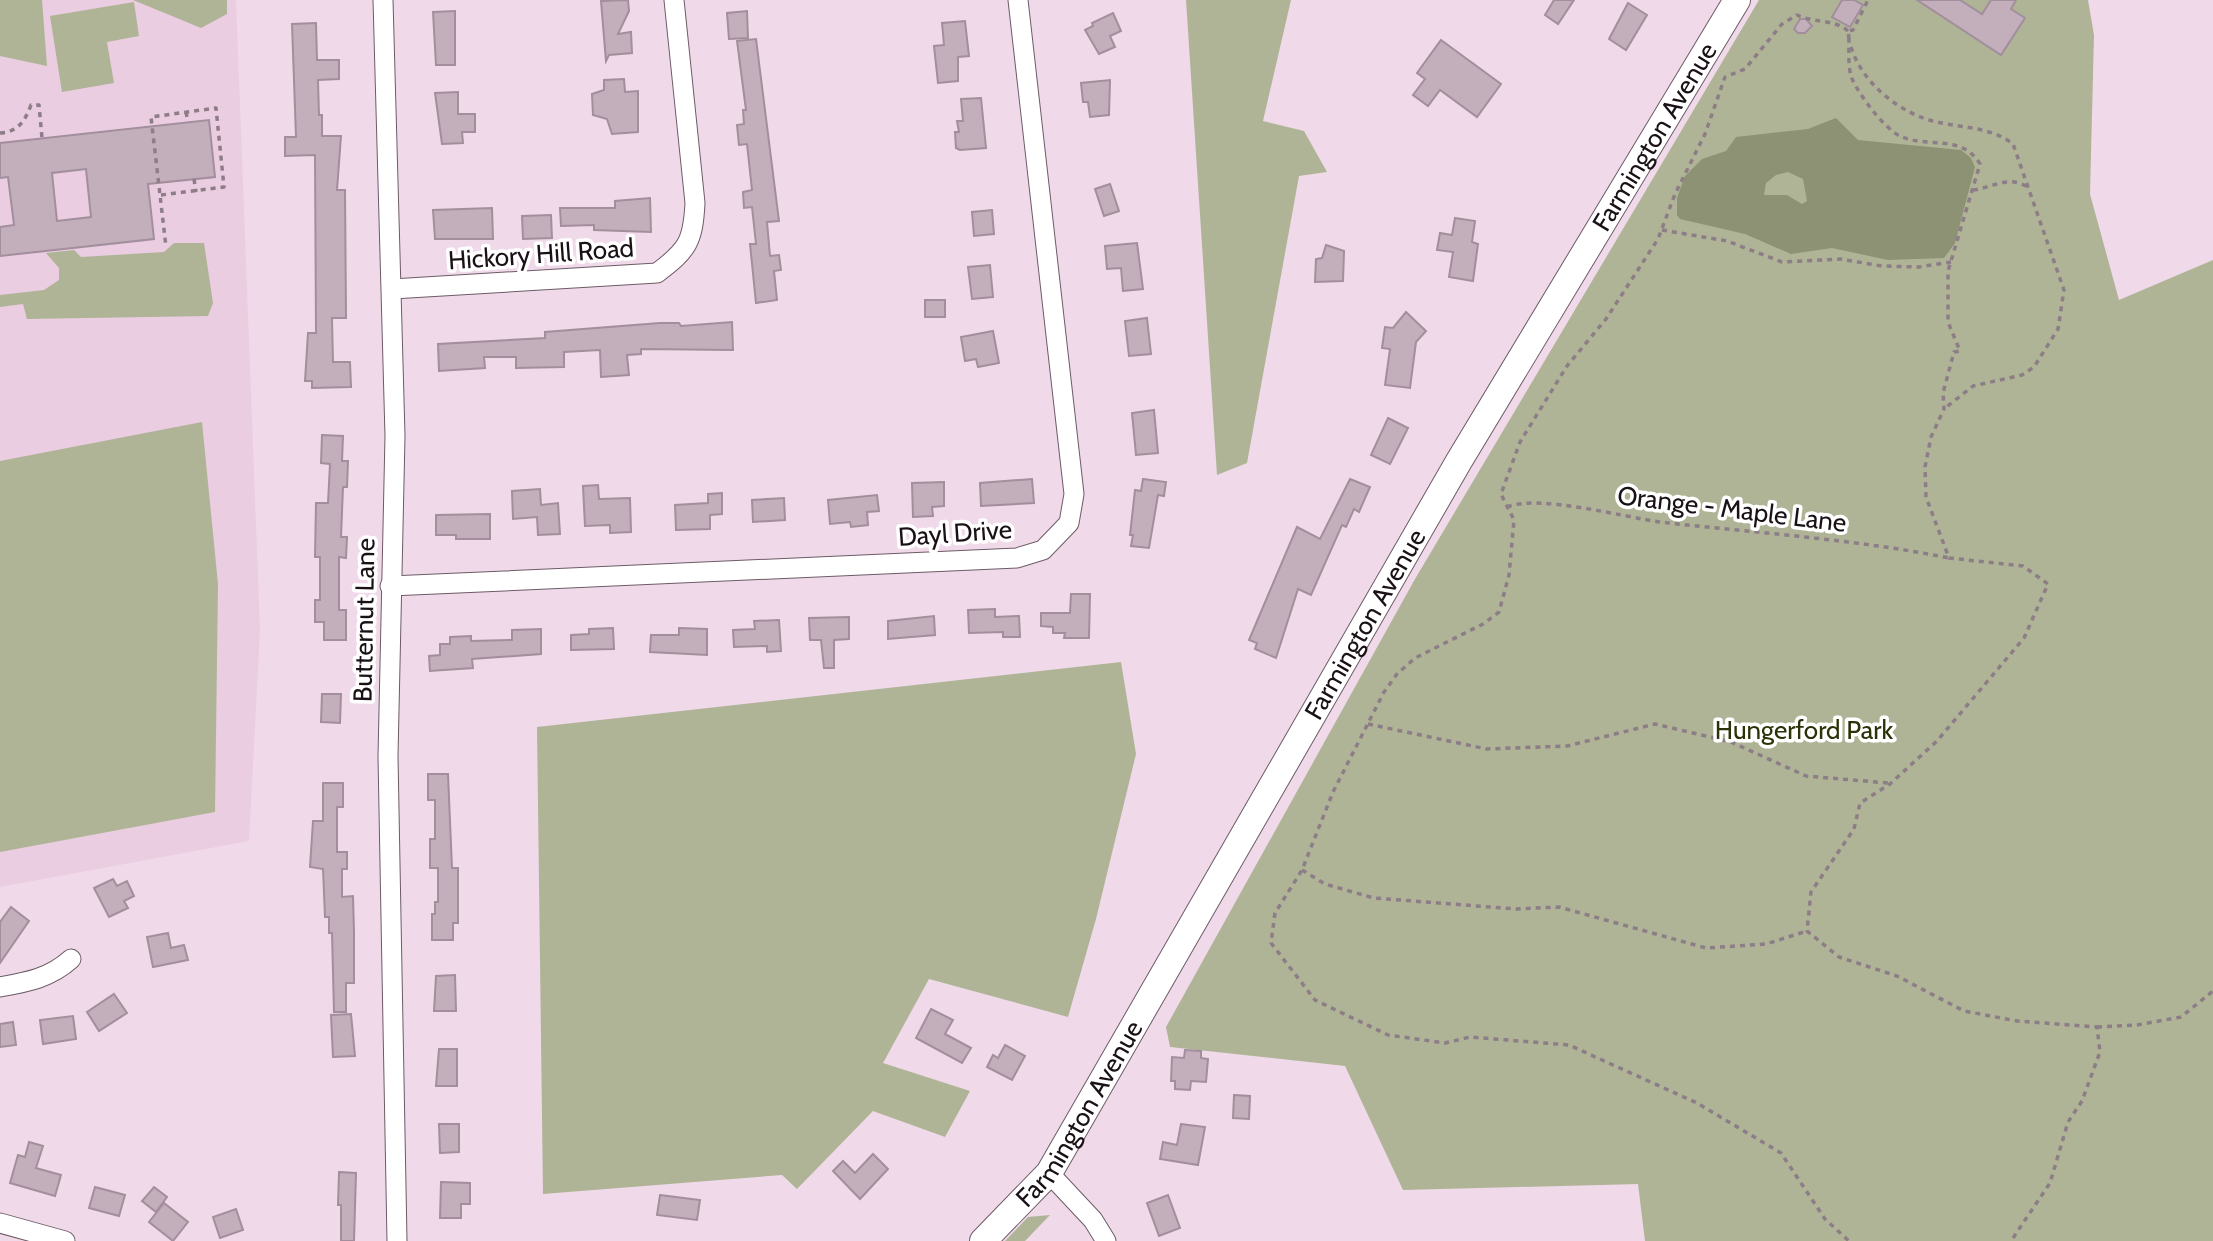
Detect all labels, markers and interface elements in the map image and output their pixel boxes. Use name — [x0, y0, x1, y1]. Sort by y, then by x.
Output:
street label: Farmington Avenue — [1585, 37, 1724, 237]
street label: Hickory Hill Road — [447, 232, 635, 276]
street label: Orange - Maple Lane — [1616, 479, 1848, 539]
street label: Dayl Drive — [897, 513, 1013, 553]
street label: Farmington Avenue — [1298, 523, 1432, 725]
street label: Butternut Lane — [347, 538, 381, 702]
park label: Hungerford Park — [1715, 714, 1894, 746]
street label: Farmington Avenue — [1009, 1015, 1149, 1214]

